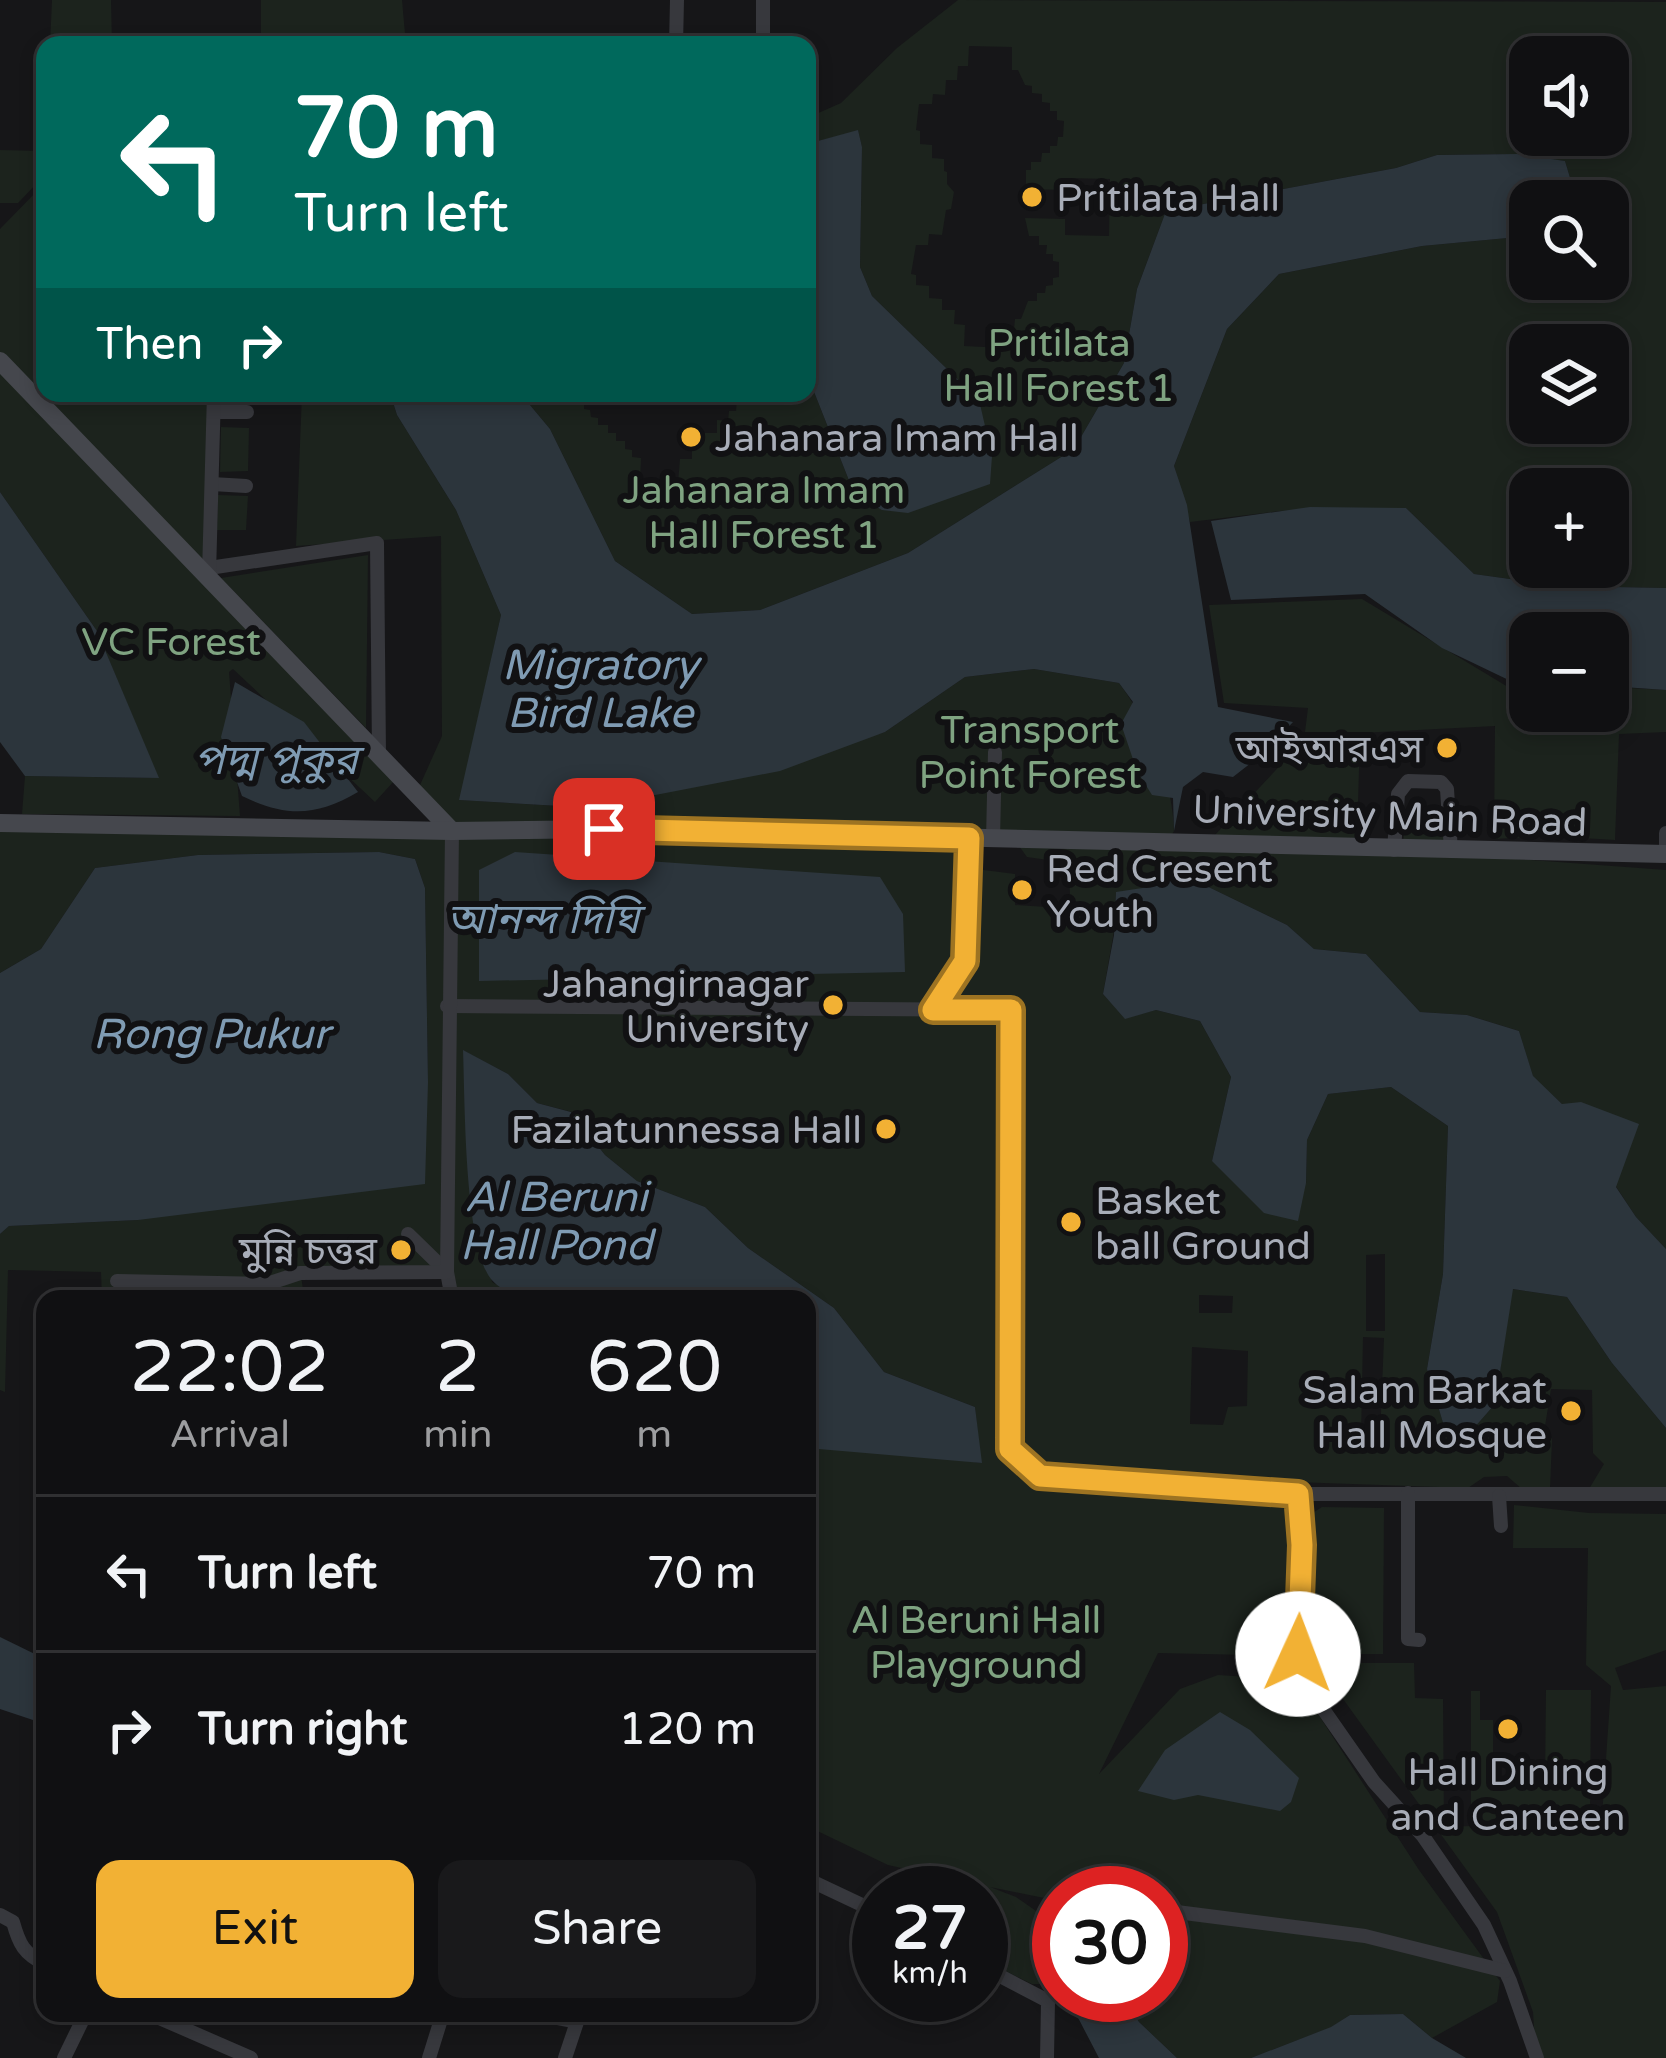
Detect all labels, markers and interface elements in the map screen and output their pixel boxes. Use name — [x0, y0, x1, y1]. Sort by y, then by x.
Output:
map controls — [1509, 36, 1629, 732]
button: sound — [1509, 36, 1629, 156]
text: 70 m — [294, 79, 498, 180]
icon: left — [96, 84, 252, 240]
place label: Pritilata Hall — [1056, 175, 1280, 222]
button: search — [1509, 180, 1629, 300]
text: Turn left — [294, 181, 509, 246]
marker: Pritilata Hall — [1019, 184, 1045, 210]
icon: right — [227, 312, 293, 378]
text: Then — [96, 318, 203, 372]
park label: Pritilata Hall Forest 1 — [943, 320, 1175, 412]
button: layers — [1509, 324, 1629, 444]
place label: Jahanara Imam Hall — [715, 415, 1079, 462]
marker: Jahanara Imam Hall — [678, 424, 704, 450]
park label: Jahanara Imam Hall Forest 1 — [623, 467, 905, 559]
button: + — [1509, 468, 1629, 588]
button: − — [1509, 612, 1629, 732]
park label: VC Forest — [81, 619, 261, 666]
water label: Migratory Bird Lake — [502, 640, 703, 739]
park label: Transport Point Forest — [918, 707, 1142, 799]
place label: আইআরএস — [1235, 726, 1424, 773]
water label: পদ্ম পুকুর — [194, 735, 365, 786]
marker: আইআরএস — [1434, 735, 1460, 761]
pin — [553, 778, 655, 880]
street label: University Main Road — [1192, 786, 1588, 847]
icon: arrive — [571, 796, 637, 862]
place label: Red Cresent Youth — [1046, 846, 1273, 938]
marker: Red Cresent Youth — [1009, 877, 1035, 903]
water label: আনন্দ দিঘি — [447, 894, 647, 945]
place label: Jahangirnagar University — [543, 961, 809, 1053]
marker: Jahangirnagar University — [820, 992, 846, 1018]
water label: Rong Pukur — [93, 1009, 334, 1060]
place label: Fazilatunnessa Hall — [511, 1107, 862, 1154]
marker: Fazilatunnessa Hall — [873, 1116, 899, 1142]
water label: Al Beruni Hall Pond — [460, 1172, 657, 1271]
place label: Basket ball Ground — [1095, 1178, 1311, 1270]
marker: Basket ball Ground — [1058, 1209, 1084, 1235]
place label: মুন্নি চত্তর — [238, 1228, 378, 1275]
marker: মুন্নি চত্তর — [388, 1237, 414, 1263]
text: 22:02 — [130, 1325, 329, 1412]
text: 2 — [435, 1325, 481, 1412]
text: 620 — [586, 1325, 722, 1412]
place label: Salam Barkat Hall Mosque — [1302, 1367, 1547, 1459]
marker: Salam Barkat Hall Mosque — [1558, 1398, 1584, 1424]
text: Arrival — [169, 1411, 290, 1458]
text: min — [423, 1411, 493, 1458]
text: m — [636, 1411, 672, 1458]
icon: left — [96, 1541, 162, 1607]
text: Turn left — [198, 1547, 377, 1601]
text: 70 m — [646, 1547, 756, 1601]
position arrow — [1235, 1591, 1361, 1717]
park label: Al Beruni Hall Playground — [851, 1597, 1101, 1689]
icon: right — [96, 1697, 162, 1763]
text: Turn right — [198, 1703, 407, 1757]
text: 120 m — [618, 1703, 756, 1757]
marker: Hall Dining and Canteen — [1495, 1716, 1521, 1742]
place label: Hall Dining and Canteen — [1390, 1749, 1626, 1841]
button: Exit — [96, 1860, 414, 1998]
button: Share — [438, 1860, 756, 1998]
speed limit sign: 30 — [1032, 1866, 1188, 2022]
text: 27 — [892, 1893, 968, 1965]
text: km/h — [892, 1955, 968, 1992]

